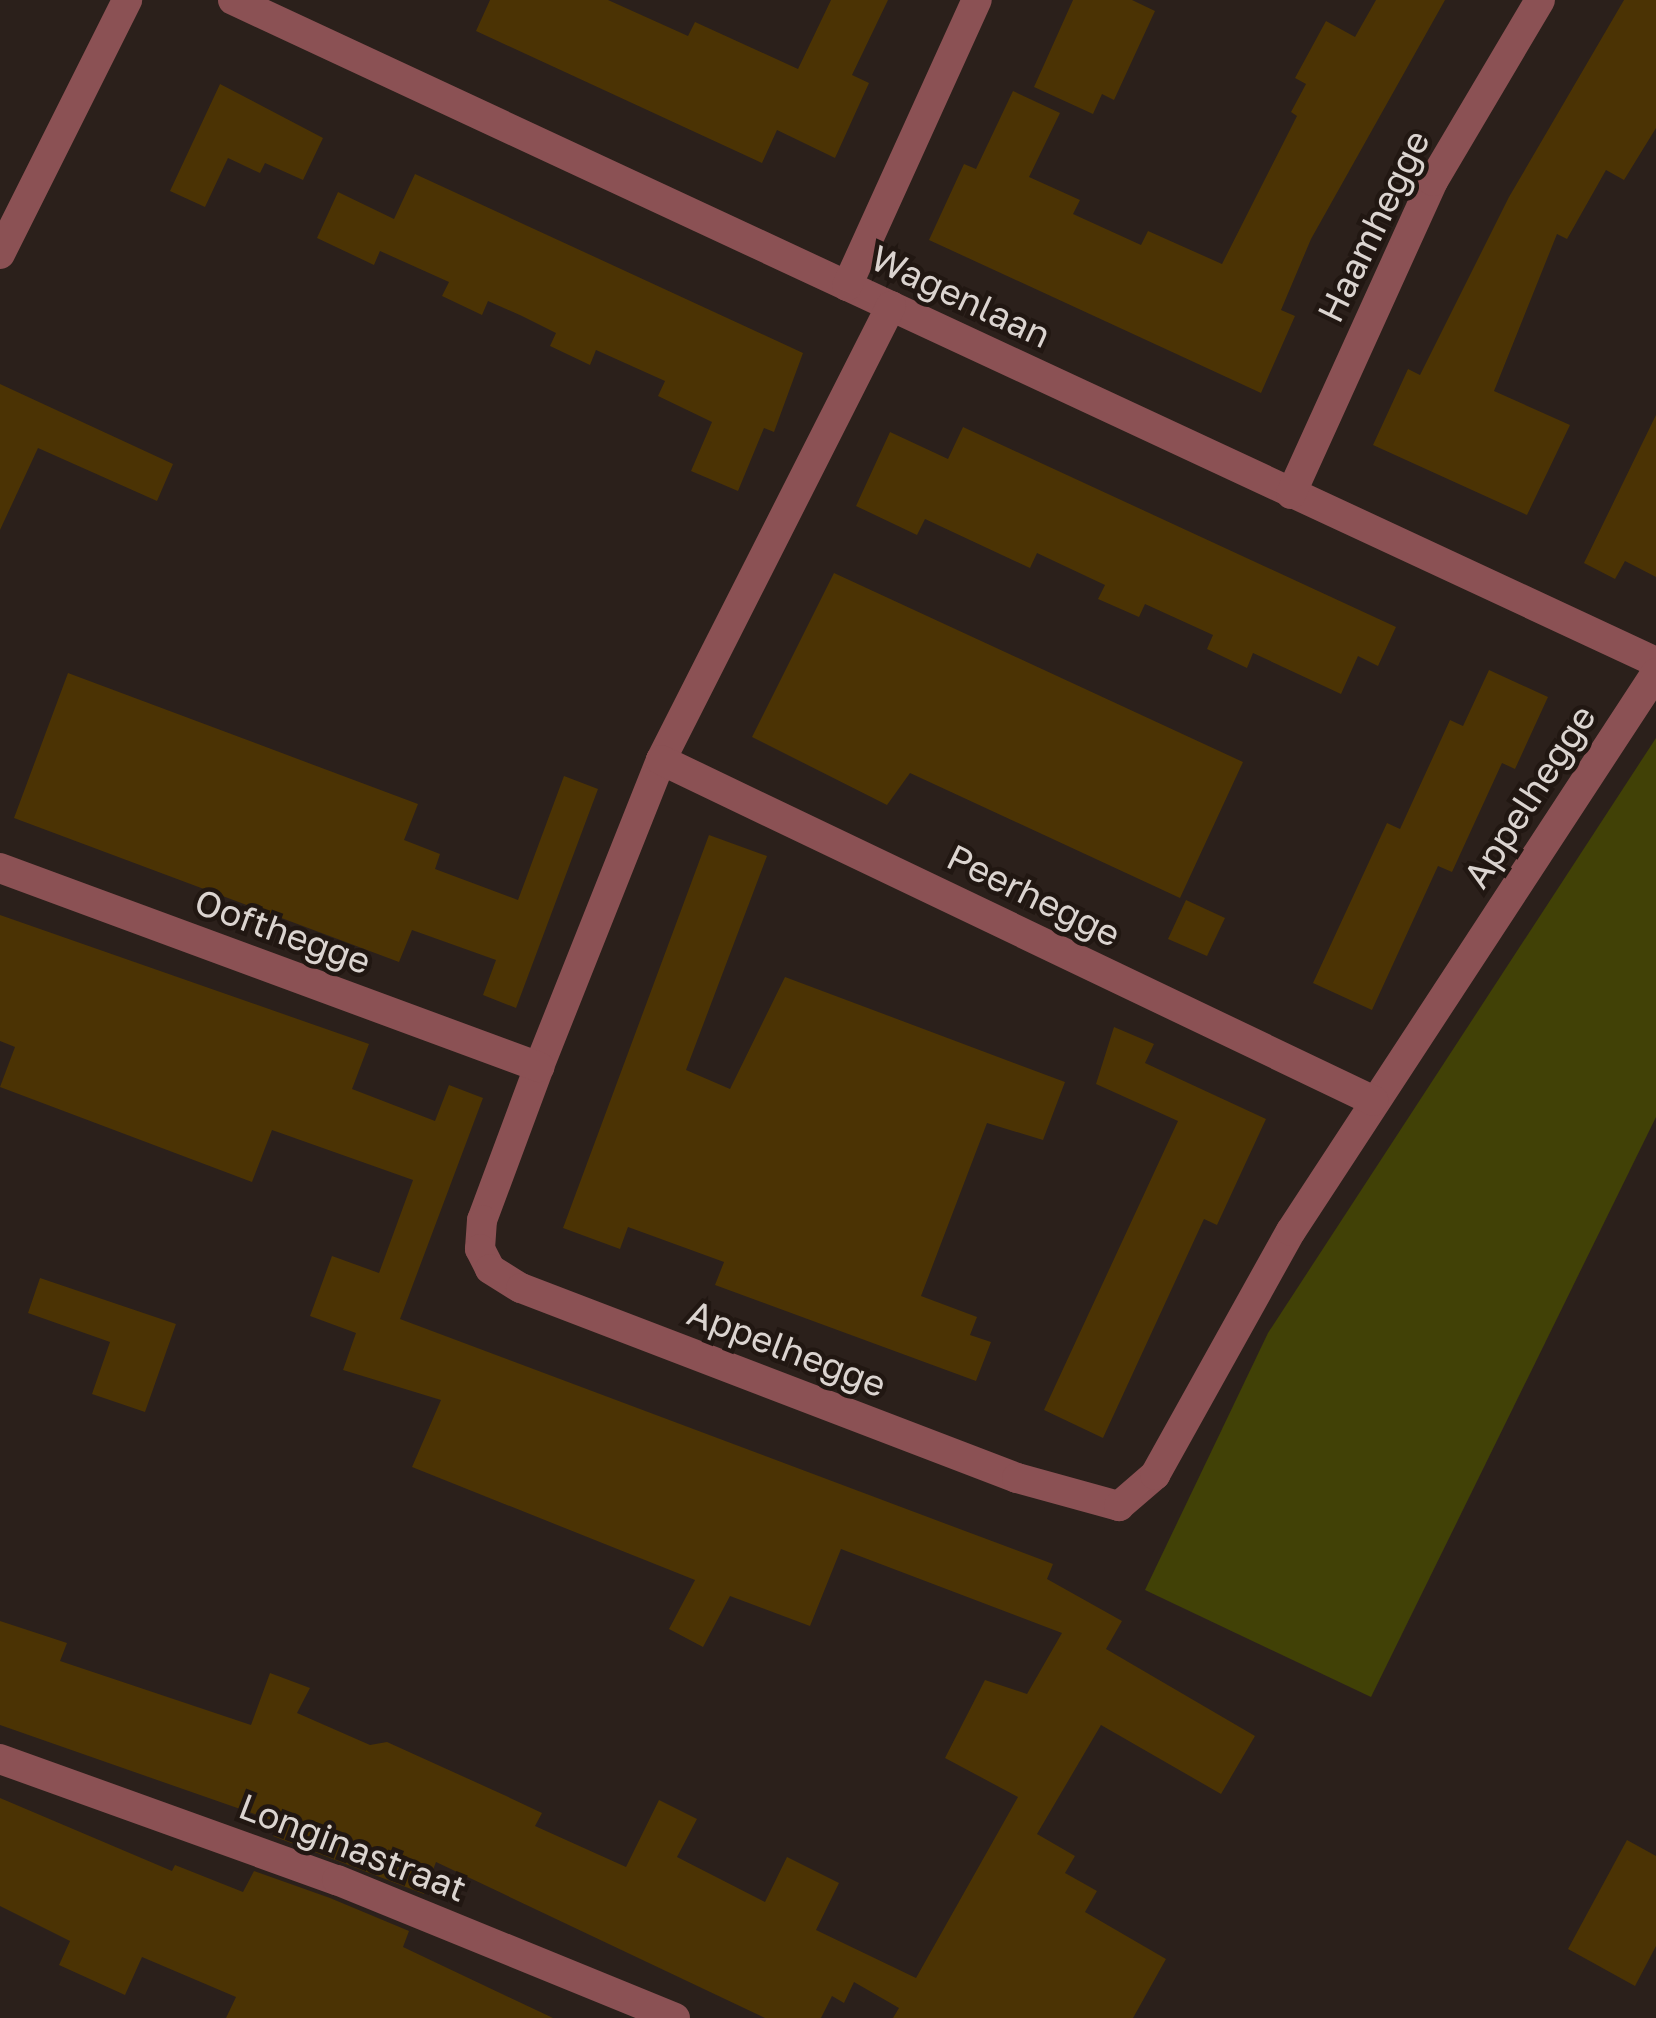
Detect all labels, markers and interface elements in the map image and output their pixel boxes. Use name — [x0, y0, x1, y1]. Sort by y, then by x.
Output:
street label: Haamhegge — [1308, 123, 1438, 329]
street label: Wagenlaan — [864, 236, 1058, 356]
street label: Appelhegge — [1454, 697, 1604, 895]
street label: Peerhegge — [940, 835, 1128, 955]
street label: Oofthegge — [189, 879, 377, 983]
street label: Appelhegge — [682, 1290, 892, 1406]
street label: Longinastraat — [233, 1784, 473, 1910]

